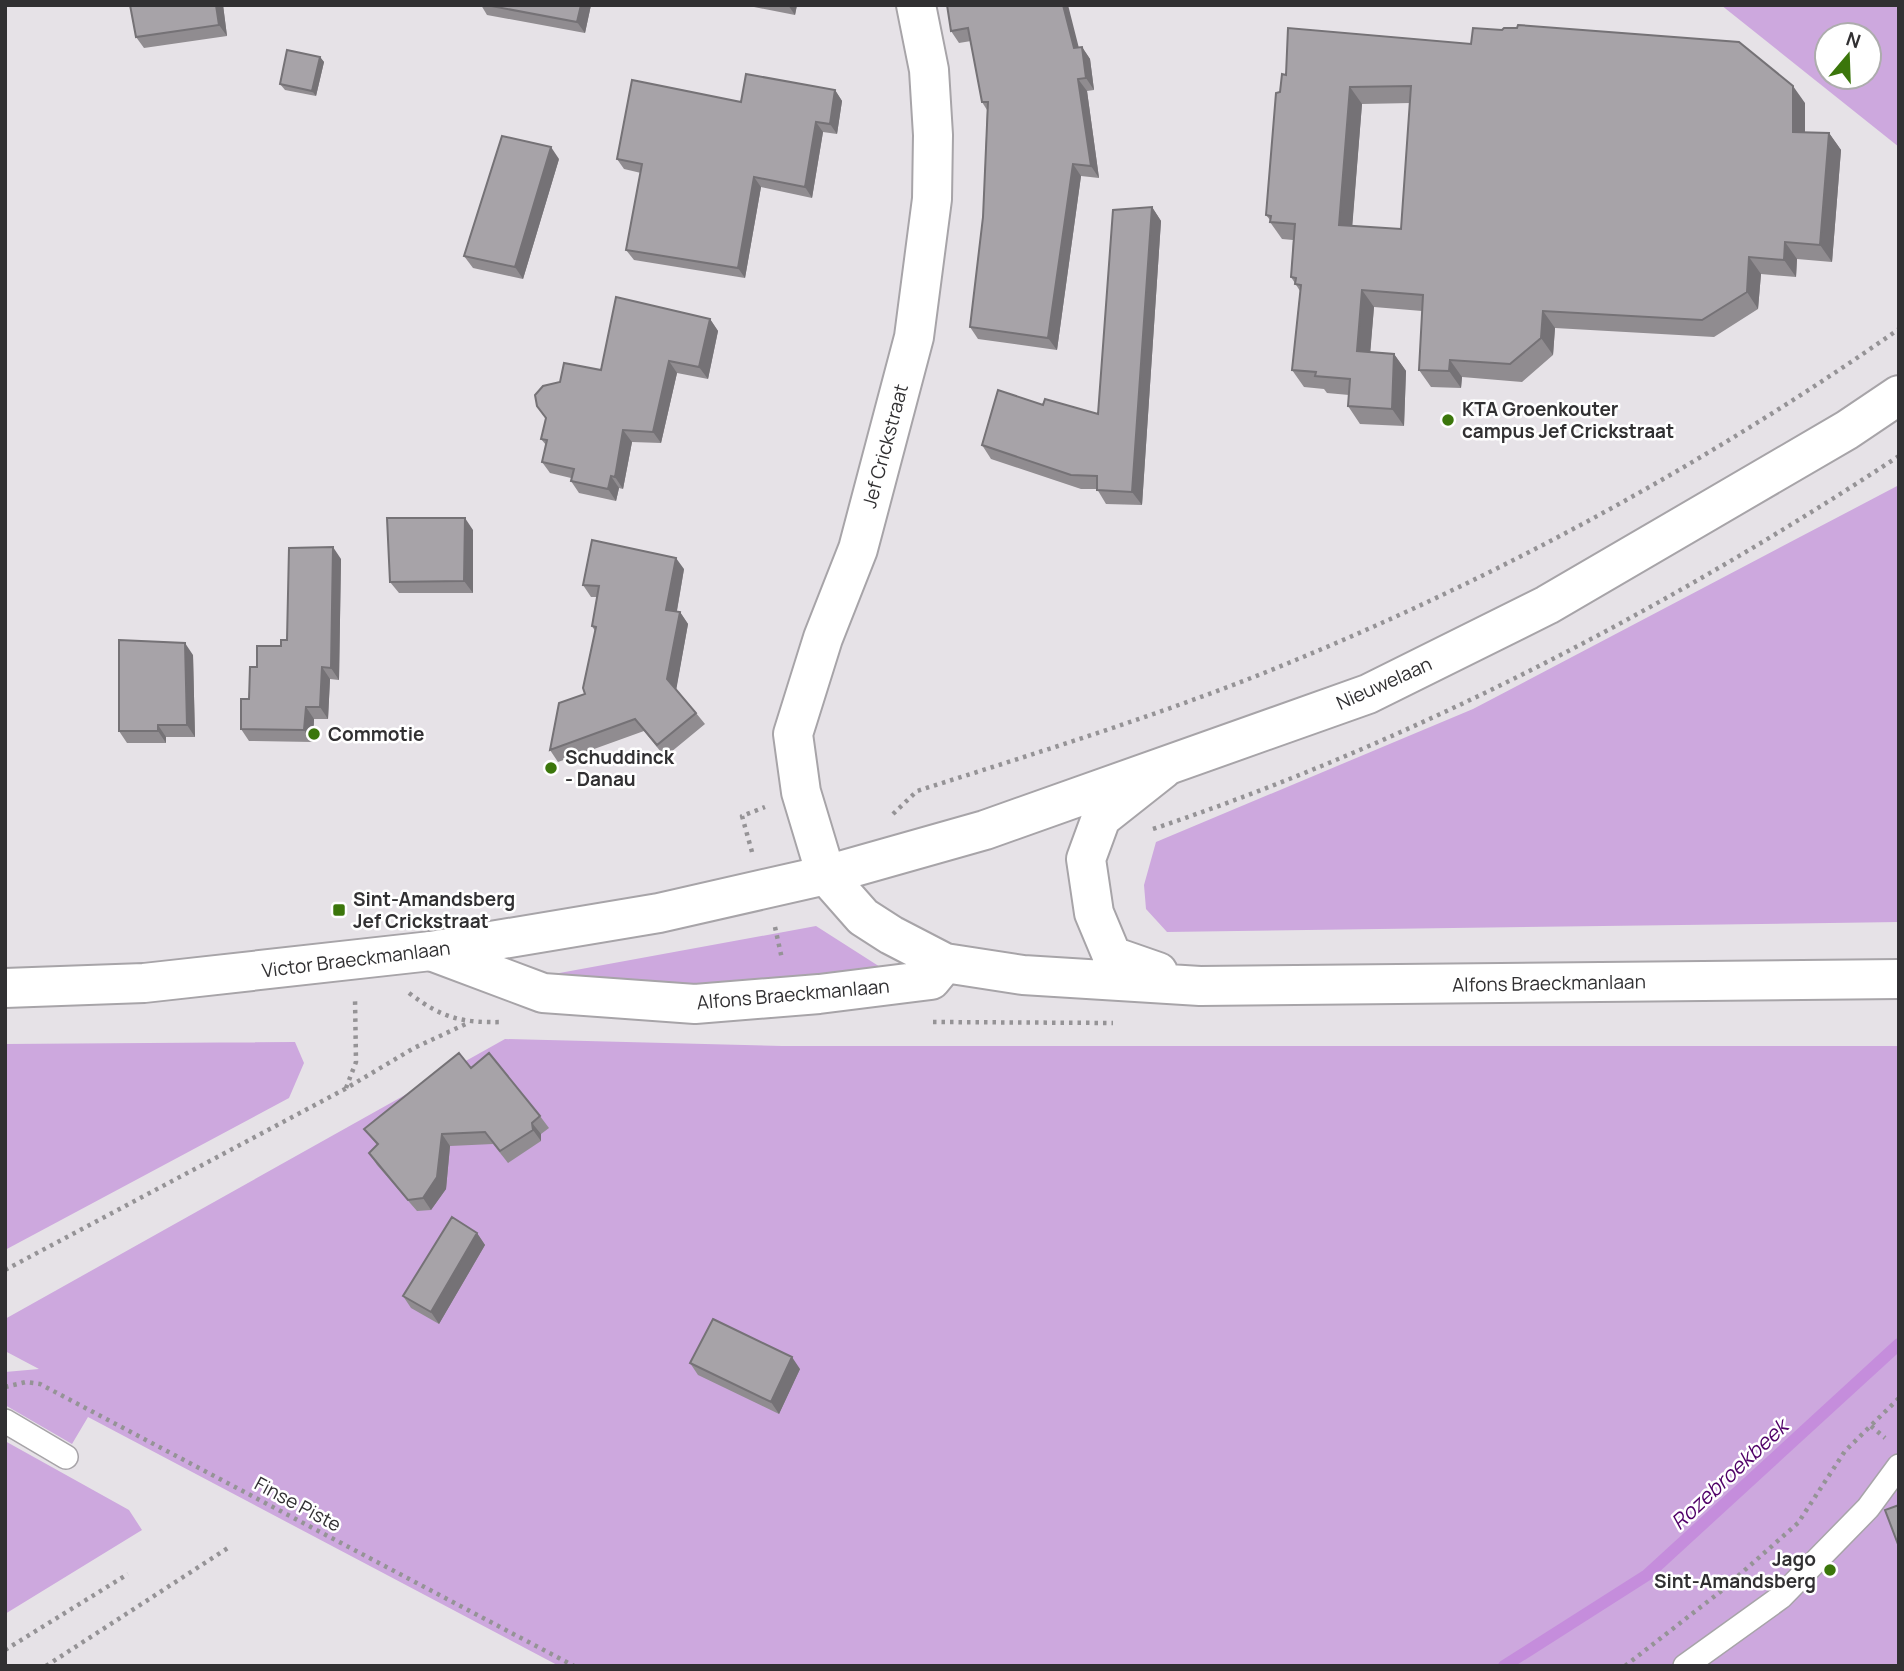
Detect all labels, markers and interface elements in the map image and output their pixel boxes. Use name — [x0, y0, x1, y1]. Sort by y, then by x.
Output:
north arrow — [1813, 21, 1883, 91]
text: N — [1843, 25, 1864, 54]
street label: Jef Crickstraat — [856, 381, 914, 511]
place label: KTA Groenkouter campus Jef Crickstraat — [1462, 396, 1674, 444]
marker: KTA Groenkouter campus Jef Crickstraat — [1440, 412, 1456, 428]
street label: Nieuwelaan — [1332, 650, 1436, 716]
place label: Commotie — [328, 721, 425, 747]
marker: Commotie — [306, 726, 322, 742]
place label: Schuddinck - Danau — [565, 744, 675, 792]
marker: Schuddinck - Danau — [543, 760, 559, 776]
place label: Sint-Amandsberg Jef Crickstraat — [353, 886, 515, 934]
marker: Sint-Amandsberg Jef Crickstraat — [331, 902, 347, 918]
street label: Victor Braeckmanlaan — [260, 935, 452, 983]
street label: Alfons Braeckmanlaan — [1452, 968, 1646, 998]
street label: Alfons Braeckmanlaan — [695, 973, 891, 1015]
water label: Rozebroekbeek — [1665, 1411, 1795, 1535]
street label: Finse Piste — [250, 1470, 346, 1538]
place label: Jago Sint-Amandsberg — [1654, 1546, 1816, 1594]
marker: Jago Sint-Amandsberg — [1822, 1562, 1838, 1578]

